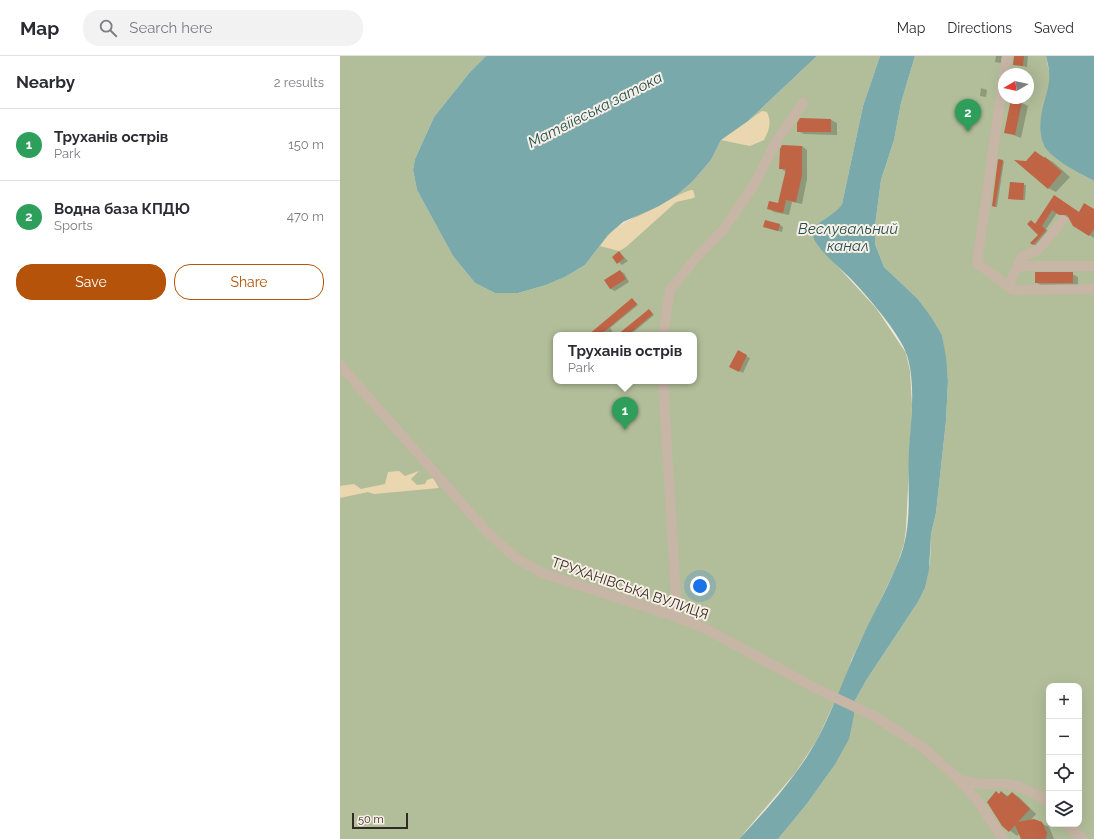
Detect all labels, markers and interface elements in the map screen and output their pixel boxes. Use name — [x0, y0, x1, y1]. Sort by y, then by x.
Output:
search box — [83, 10, 363, 46]
text: Map — [20, 17, 59, 39]
icon: search — [97, 17, 119, 39]
text: Search here — [129, 19, 213, 37]
text: Map — [897, 20, 925, 36]
text: Directions — [947, 20, 1012, 36]
text: Saved — [1034, 20, 1074, 36]
water label: Матвіївська затока — [525, 68, 665, 152]
north arrow — [998, 68, 1034, 104]
text: Nearby — [16, 72, 75, 92]
text: 2 results — [274, 75, 324, 90]
pin: 2 — [955, 99, 981, 132]
text: Труханів острів — [54, 128, 168, 146]
text: 1 — [26, 137, 32, 152]
text: 150 m — [288, 137, 324, 152]
text: Park — [54, 146, 81, 161]
text: Водна база КПДЮ — [54, 200, 190, 218]
text: 2 — [25, 209, 33, 224]
text: 470 m — [287, 209, 324, 224]
text: Sports — [54, 218, 93, 233]
water label: Веслувальний канал — [798, 220, 898, 255]
button: Save — [16, 264, 166, 300]
button: Share — [174, 264, 324, 300]
popup — [553, 332, 697, 384]
text: Труханів острів — [568, 342, 682, 360]
text: Park — [568, 360, 594, 375]
pin: 1 — [612, 397, 638, 430]
street label: ТРУХАНІВСЬКА ВУЛИЦЯ — [549, 554, 711, 622]
your location — [690, 576, 710, 596]
map controls — [1046, 683, 1082, 827]
button: + — [1046, 683, 1082, 719]
button: − — [1046, 719, 1082, 755]
button: locate — [1046, 755, 1082, 791]
button: layers — [1046, 791, 1082, 827]
scale bar — [352, 811, 408, 830]
text: 50 m — [358, 813, 384, 826]

